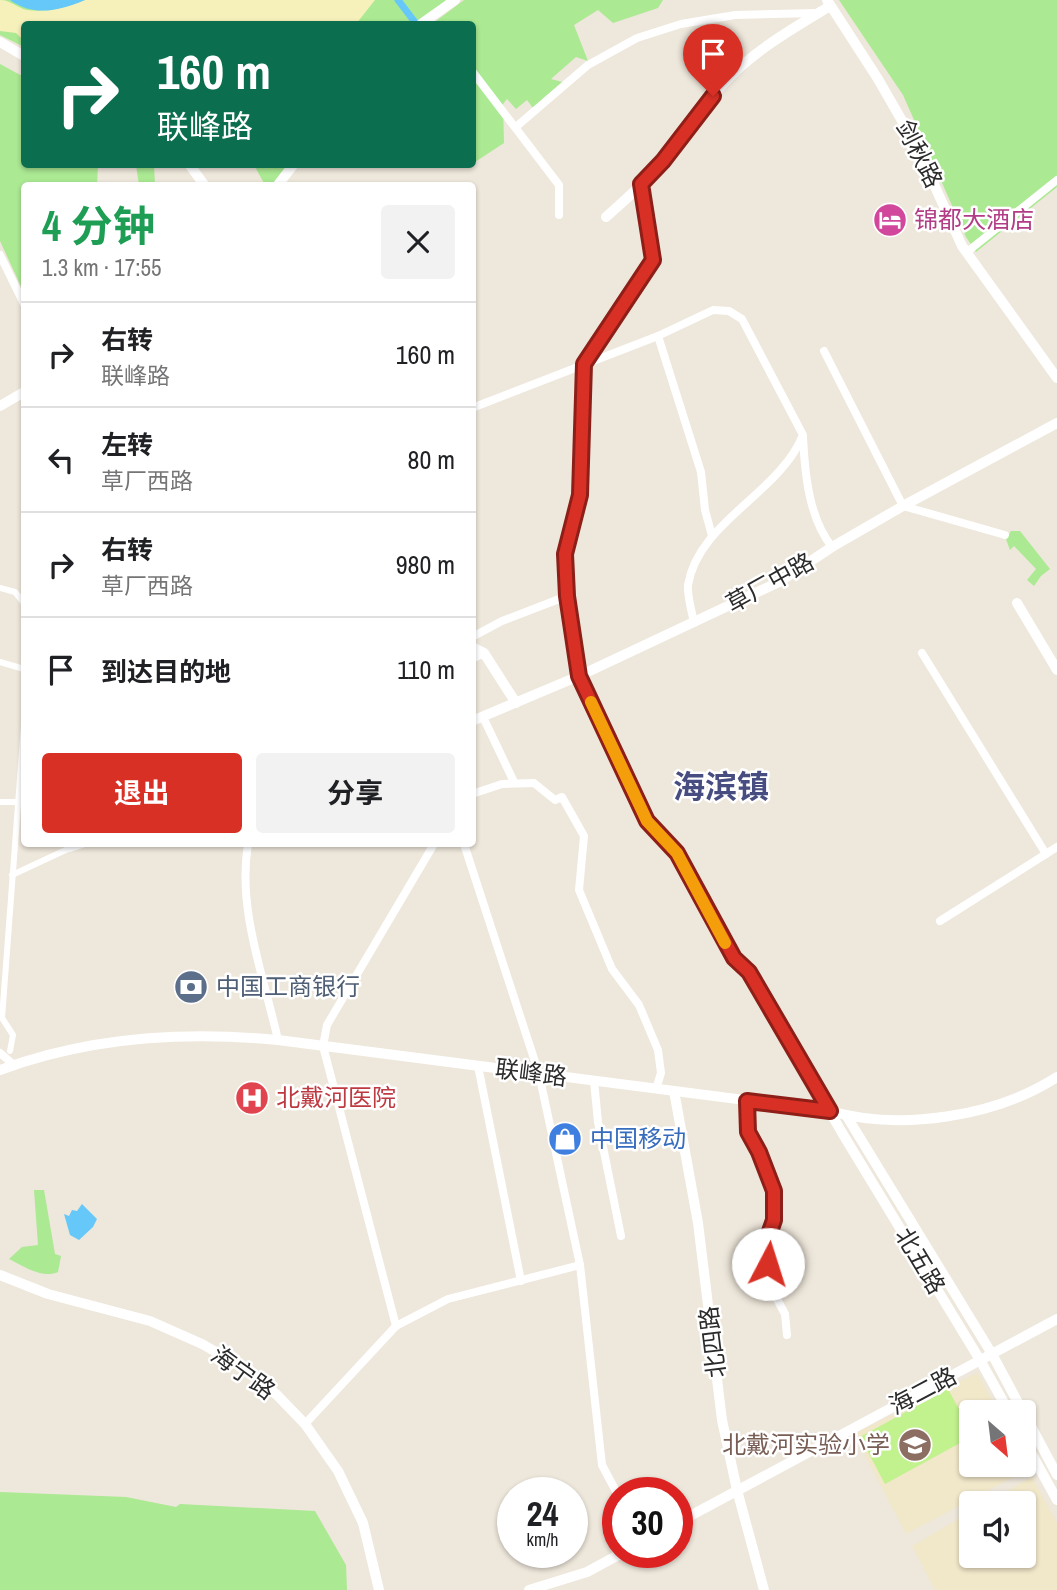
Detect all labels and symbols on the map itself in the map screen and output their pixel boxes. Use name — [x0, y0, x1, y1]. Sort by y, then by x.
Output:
pin — [683, 24, 743, 96]
street label: 剑秋路 — [889, 114, 950, 193]
hotel icon: 锦都大酒店 — [871, 201, 909, 239]
place label: 锦都大酒店 — [914, 203, 1034, 235]
street label: 草厂中路 — [720, 545, 819, 619]
district label: 海滨镇 — [673, 765, 769, 808]
bank icon: 中国工商银行 — [172, 968, 210, 1006]
place label: 中国工商银行 — [216, 970, 360, 1002]
street label: 联峰路 — [493, 1052, 569, 1092]
hospital icon: 北戴河医院 — [233, 1079, 271, 1117]
place label: 北戴河医院 — [276, 1081, 396, 1113]
shop icon: 中国移动 — [546, 1120, 584, 1158]
place label: 中国移动 — [590, 1122, 686, 1154]
street label: 北五路 — [889, 1221, 953, 1300]
position arrow — [731, 1227, 805, 1301]
street label: 北四路 — [692, 1304, 732, 1380]
street label: 海宁路 — [205, 1338, 282, 1406]
street label: 海二路 — [883, 1359, 962, 1421]
north arrow — [959, 1400, 1036, 1477]
school or university icon: 北戴河实验小学 — [896, 1426, 934, 1464]
place label: 北戴河实验小学 — [722, 1428, 890, 1460]
speed limit sign: 30 — [602, 1477, 693, 1568]

